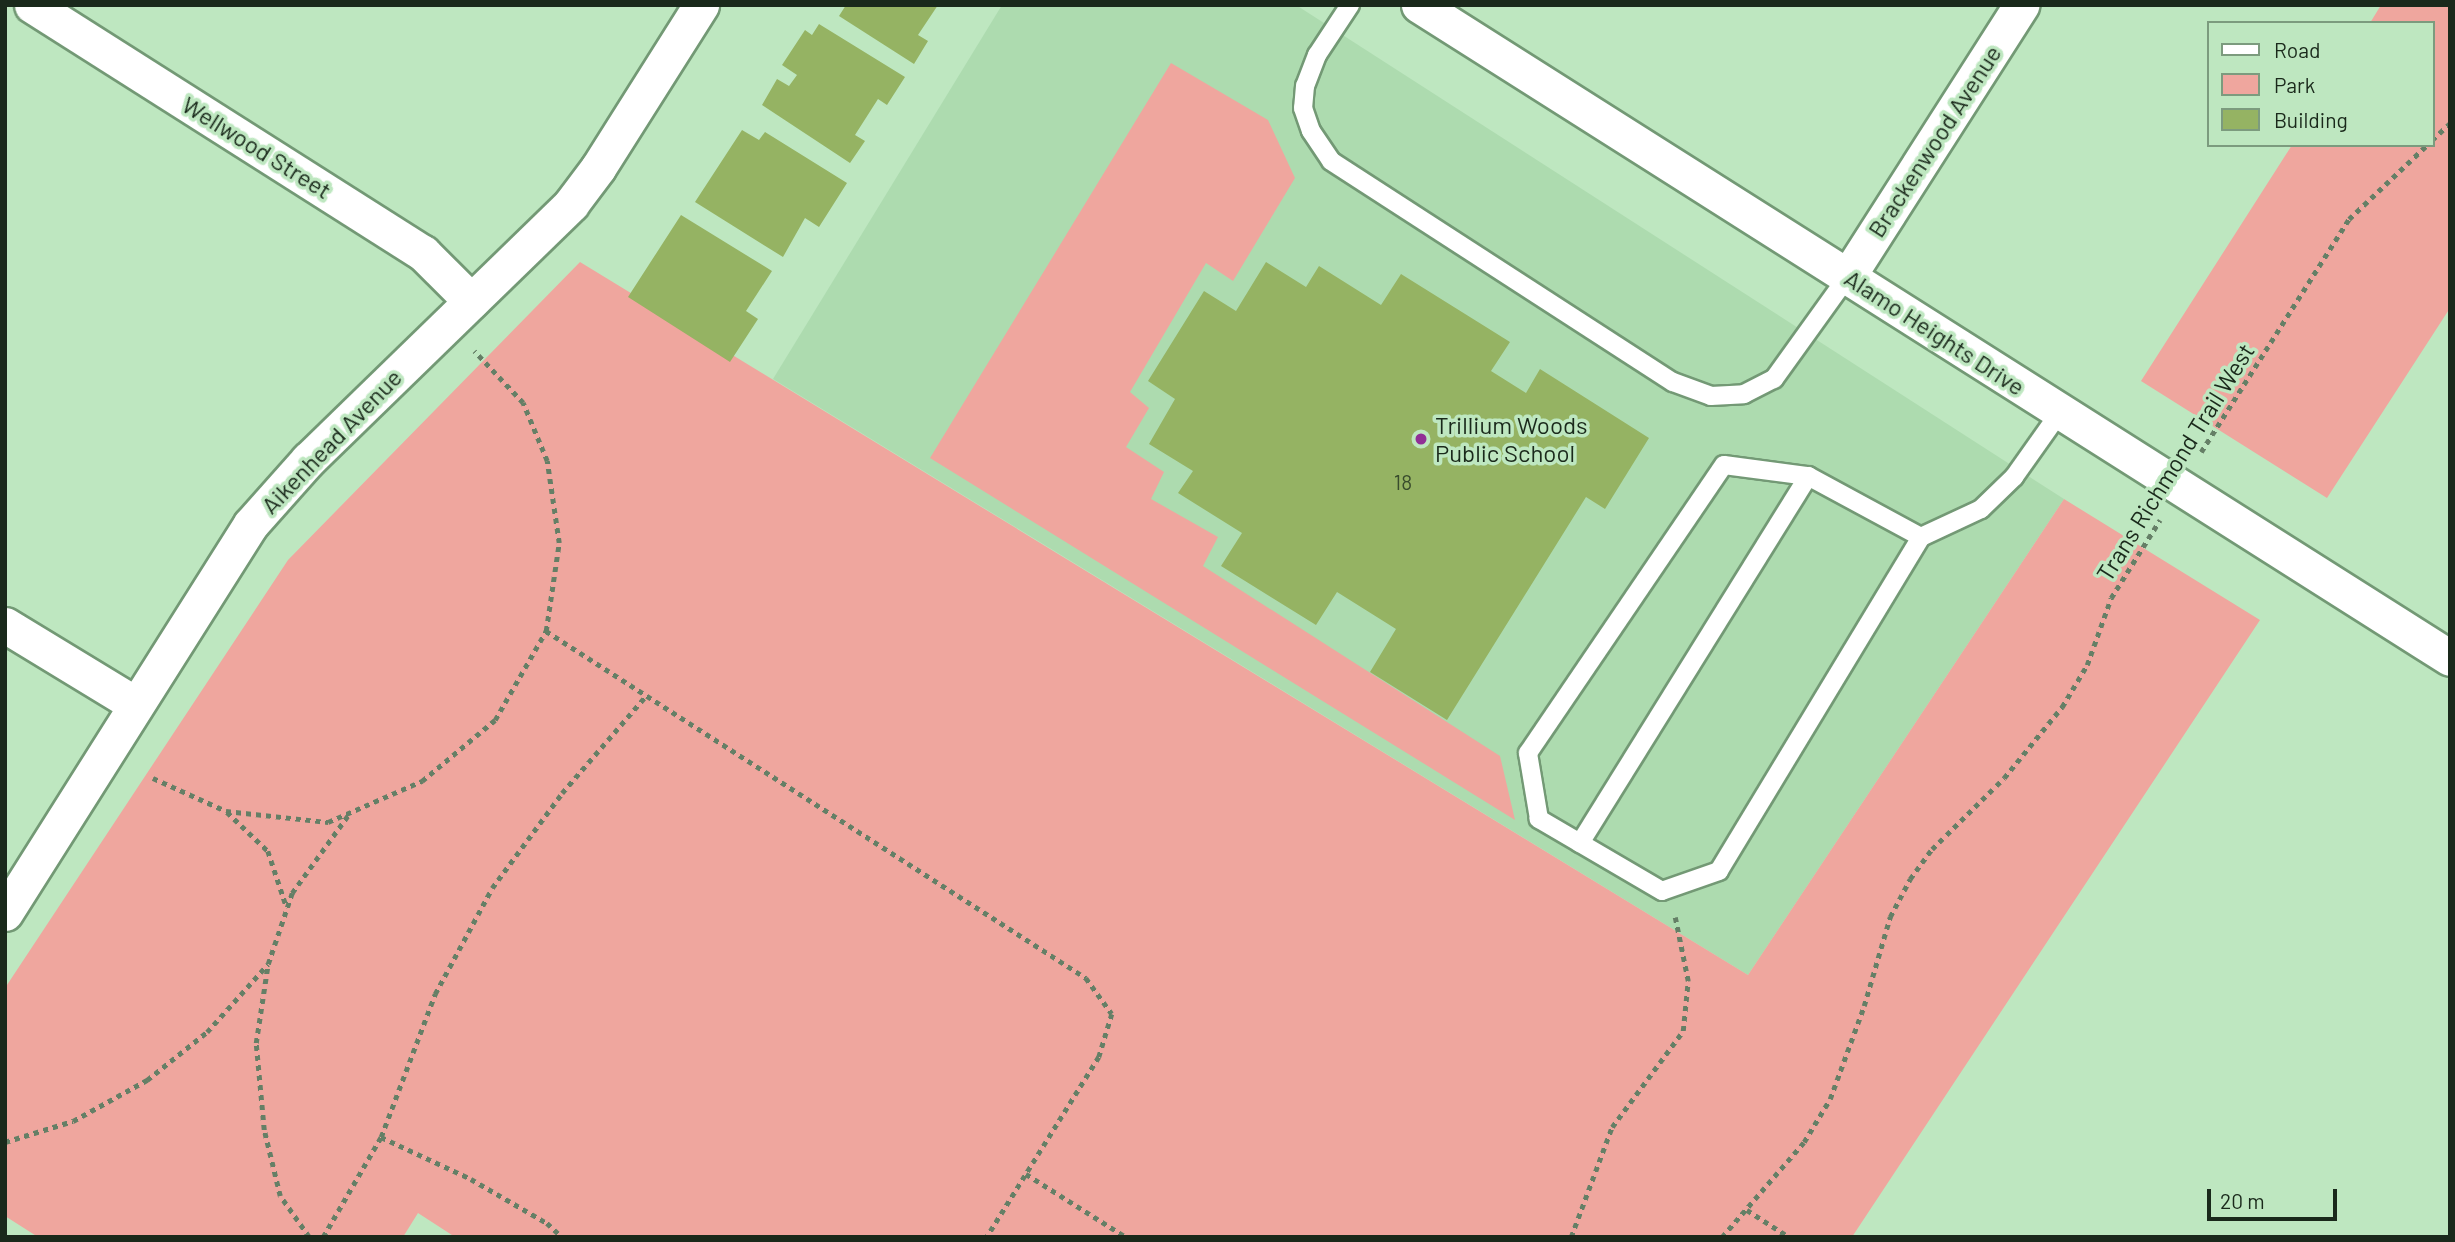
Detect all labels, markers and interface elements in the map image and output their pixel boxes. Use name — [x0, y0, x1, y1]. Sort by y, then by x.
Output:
legend — [2206, 21, 2434, 147]
text: Road — [2274, 37, 2320, 62]
street label: Brackenwood Avenue — [1861, 40, 2007, 242]
text: Park — [2274, 72, 2315, 97]
street label: Wellwood Street — [177, 90, 337, 204]
text: Building — [2274, 107, 2348, 132]
street label: Alamo Heights Drive — [1840, 263, 2030, 401]
street label: Trans Richmond Trail West — [2090, 338, 2260, 586]
street label: Aikenhead Avenue — [255, 363, 407, 519]
place label: Trillium Woods Public School — [1435, 411, 1588, 467]
marker: Trillium Woods Public School — [1413, 431, 1429, 447]
house number: 18 — [1394, 469, 1412, 495]
scale bar — [2210, 1176, 2340, 1220]
text: 20 m — [2220, 1188, 2265, 1213]

